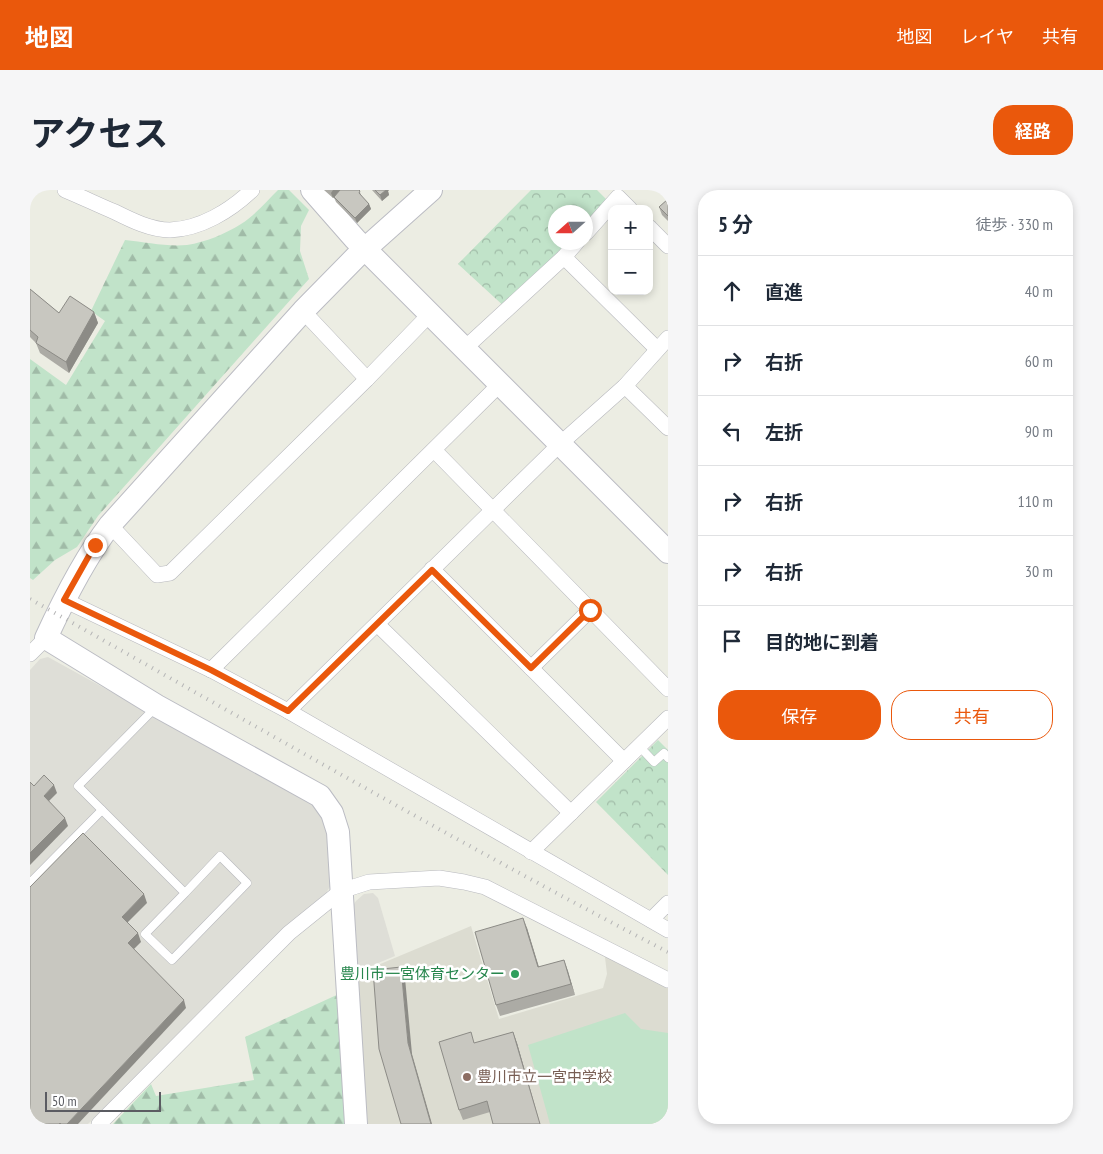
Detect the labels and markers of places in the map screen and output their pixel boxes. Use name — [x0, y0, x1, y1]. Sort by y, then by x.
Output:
place label: 豊川市一宮体育センター — [340, 964, 505, 983]
marker: 豊川市一宮体育センター — [509, 968, 521, 980]
place label: 豊川市立一宮中学校 — [477, 1067, 612, 1086]
marker: 豊川市立一宮中学校 — [461, 1071, 473, 1083]

